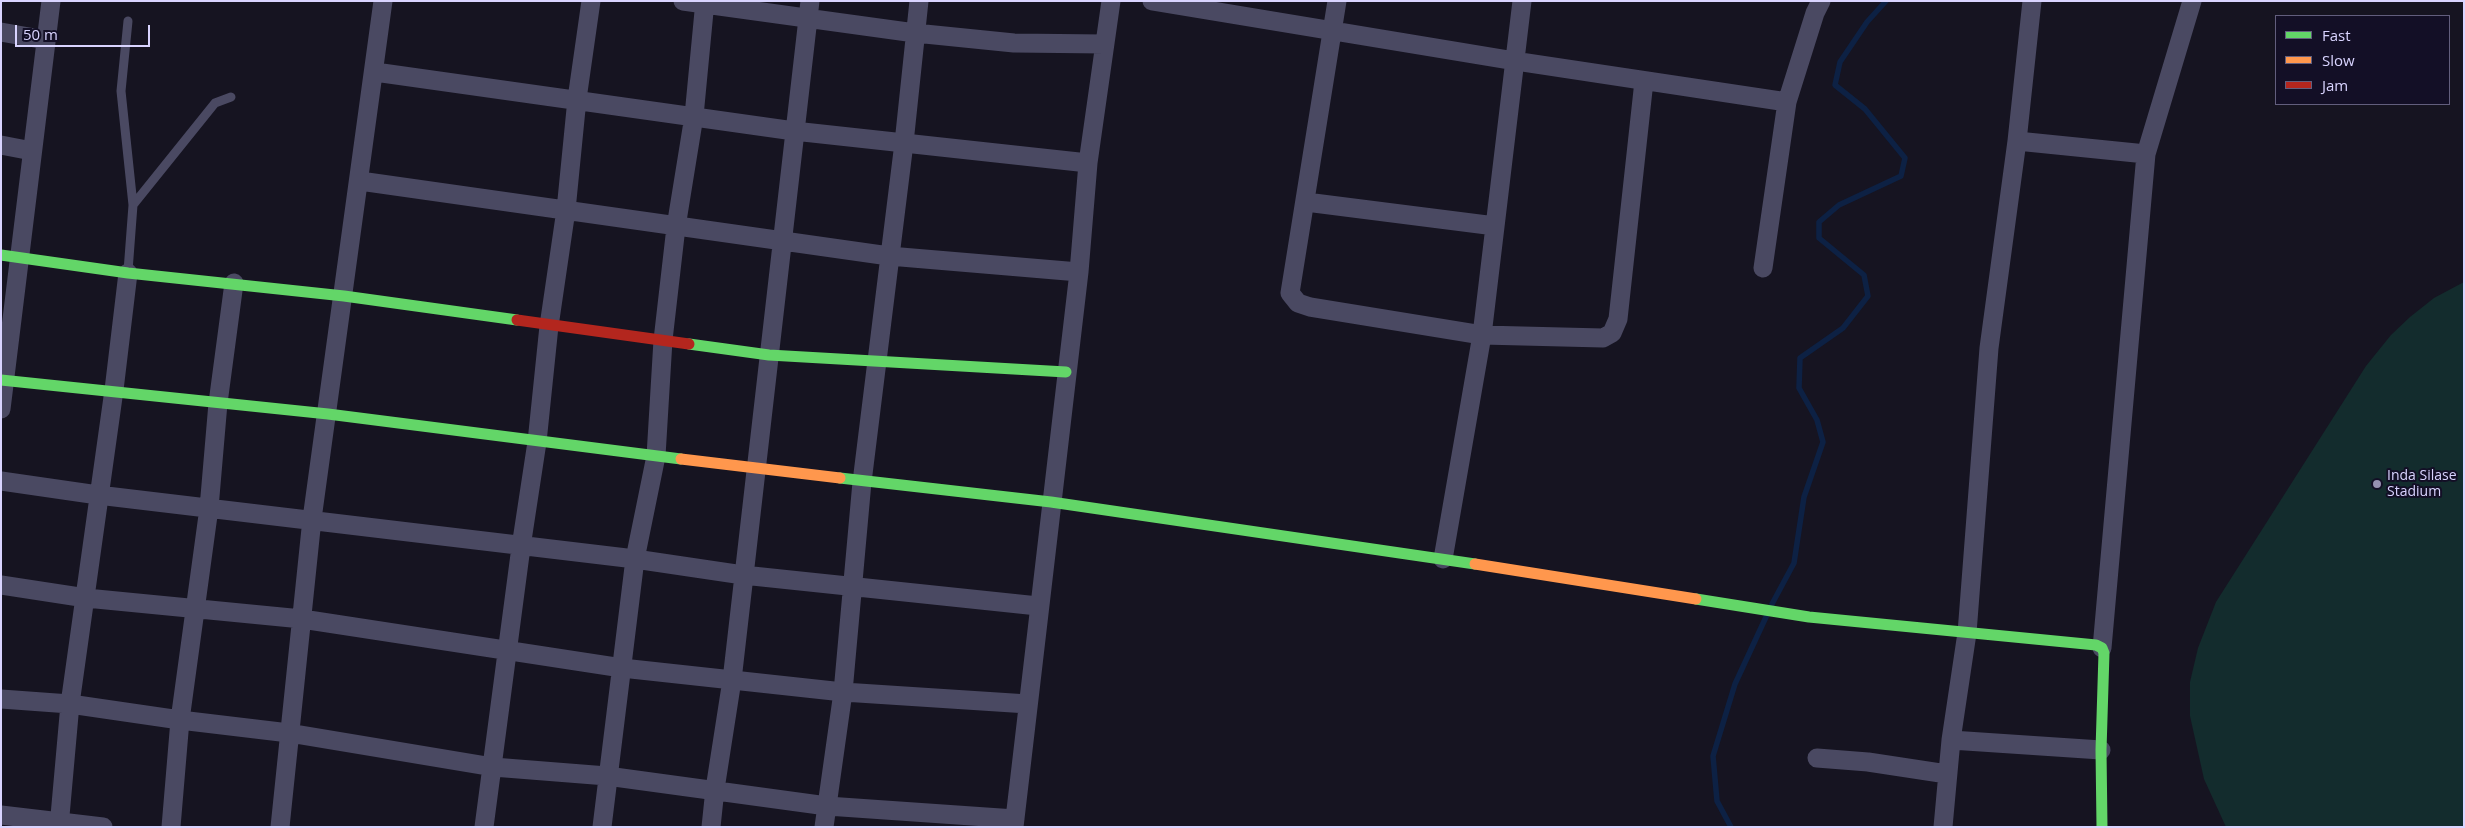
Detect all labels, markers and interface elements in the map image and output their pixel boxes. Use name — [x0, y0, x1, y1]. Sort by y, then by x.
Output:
scale bar — [18, 15, 152, 47]
legend — [2275, 15, 2450, 105]
text: 50 m — [23, 24, 58, 44]
text: Fast — [2322, 25, 2351, 45]
text: Slow — [2322, 50, 2355, 70]
text: Jam — [2322, 75, 2348, 95]
place label: Inda Silase Stadium — [2387, 468, 2457, 501]
marker: Inda Silase Stadium — [2371, 478, 2383, 490]

